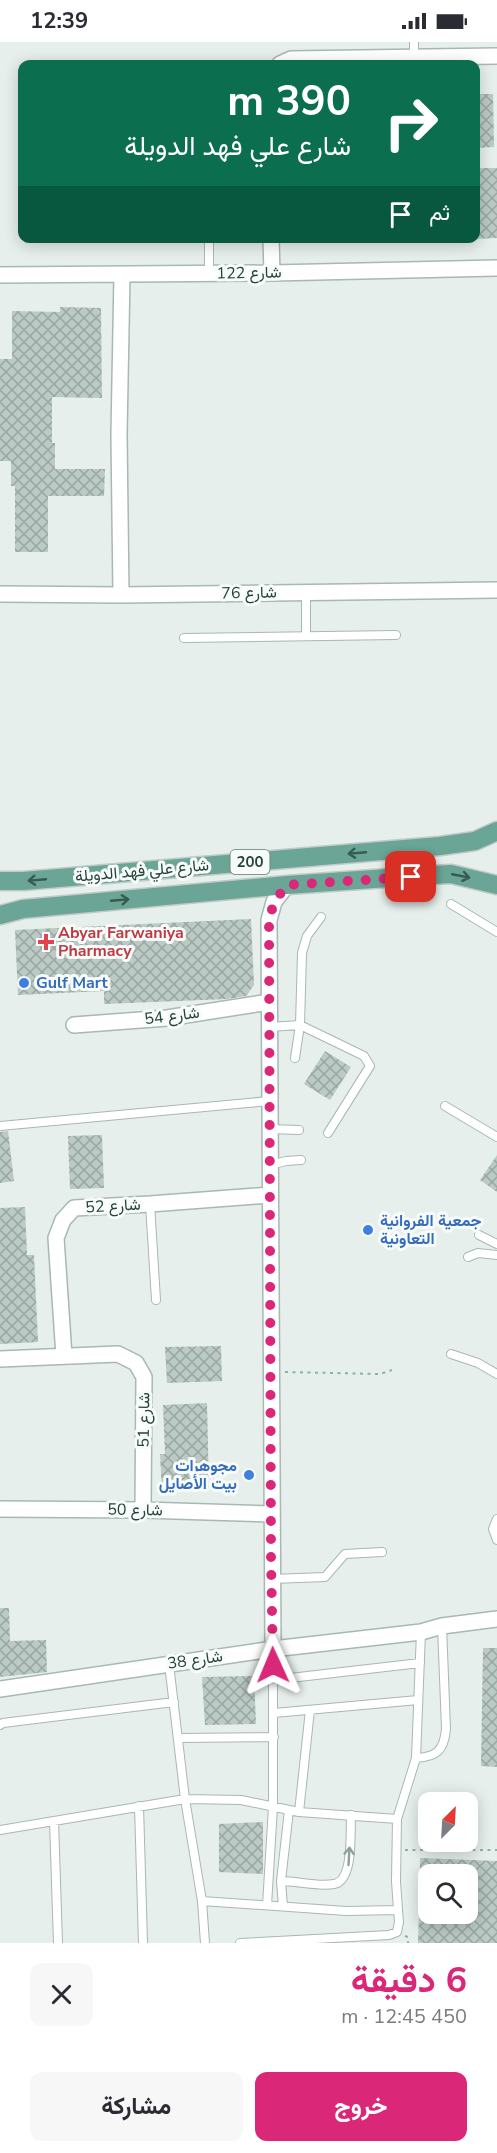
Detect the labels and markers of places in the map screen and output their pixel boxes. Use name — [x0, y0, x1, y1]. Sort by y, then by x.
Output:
pin — [385, 851, 436, 902]
place label: Abyar Farwaniya Pharmacy — [58, 922, 184, 962]
marker: Abyar Farwaniya Pharmacy — [39, 935, 53, 949]
place label: Gulf Mart — [36, 972, 108, 994]
marker: Gulf Mart — [17, 976, 31, 990]
place label: جمعية الفروانية التعاونية — [380, 1210, 482, 1250]
marker: جمعية الفروانية التعاونية — [361, 1223, 375, 1237]
place label: مجوهرات بيت الأصايل — [159, 1455, 237, 1495]
marker: مجوهرات بيت الأصايل — [242, 1468, 256, 1482]

